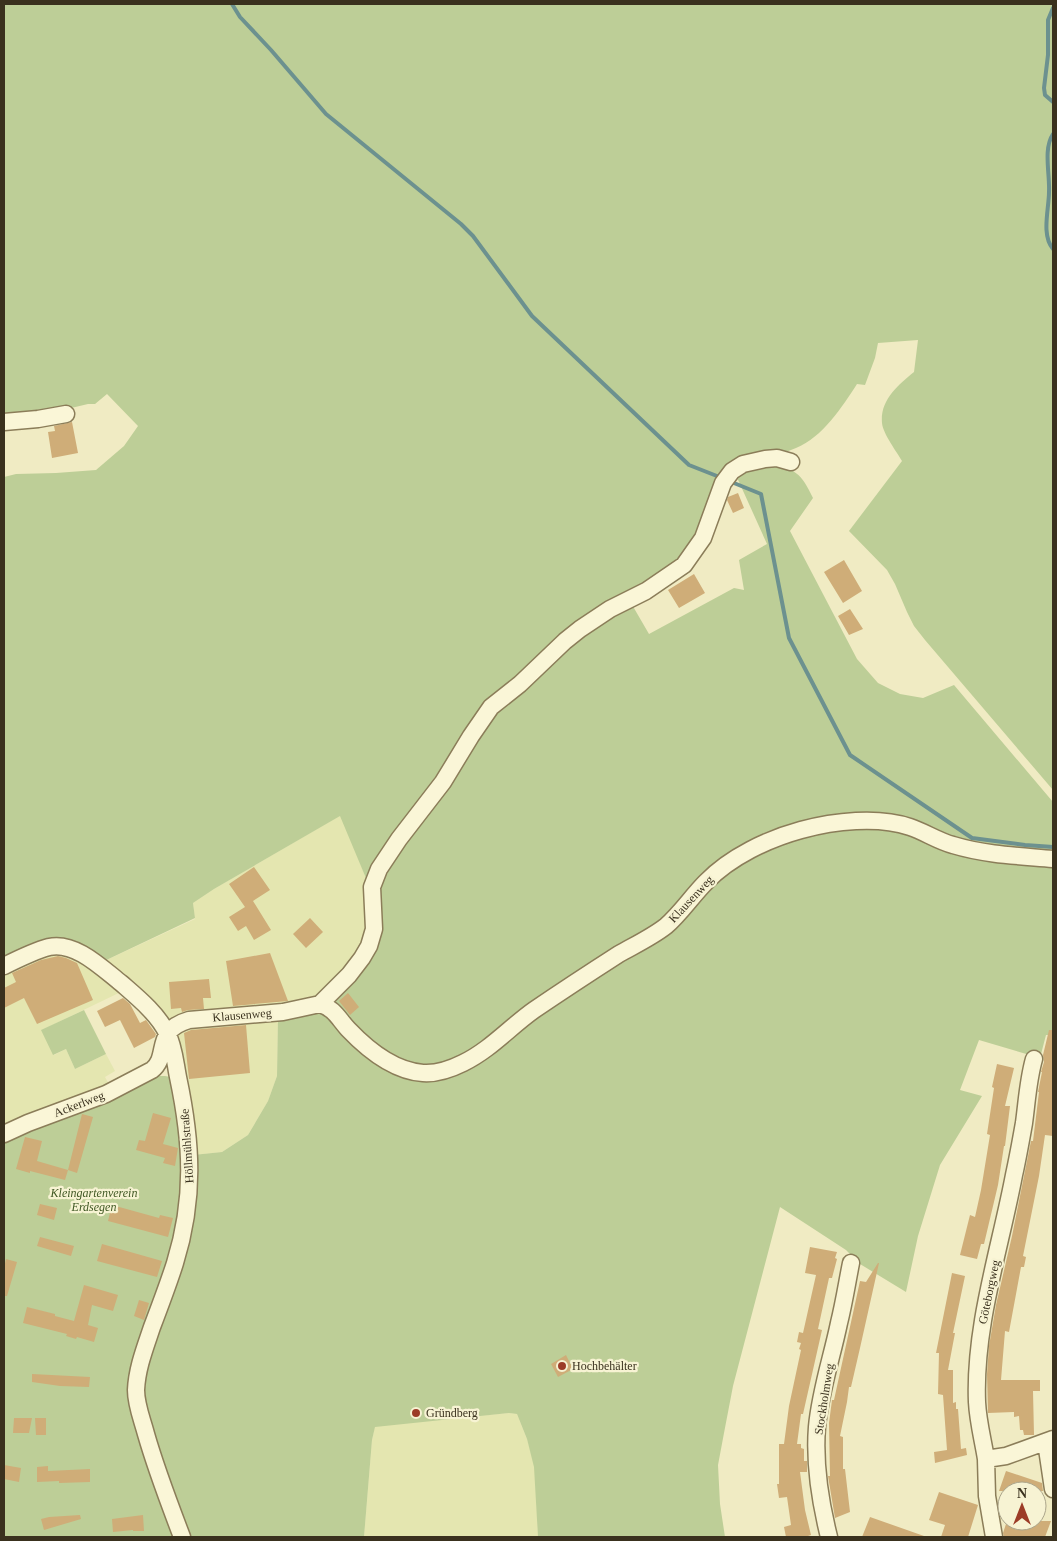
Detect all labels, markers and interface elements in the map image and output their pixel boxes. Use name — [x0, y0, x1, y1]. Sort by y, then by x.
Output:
street label: Klausenweg — [666, 873, 716, 925]
street label: Klausenweg — [212, 1005, 272, 1025]
street label: Ackerlweg — [52, 1088, 106, 1120]
street label: Höllmühlstraße — [177, 1108, 197, 1184]
park label: Kleingartenverein Erdsegen — [50, 1186, 137, 1214]
street label: Göteborgweg — [975, 1259, 1003, 1325]
place label: Hochbehälter — [572, 1359, 637, 1373]
marker: Hochbehälter — [556, 1360, 568, 1372]
street label: Stockholmweg — [811, 1362, 837, 1436]
place label: Gründberg — [426, 1406, 478, 1420]
marker: Gründberg — [410, 1407, 422, 1419]
north arrow — [997, 1481, 1047, 1531]
text: N — [1017, 1486, 1027, 1501]

